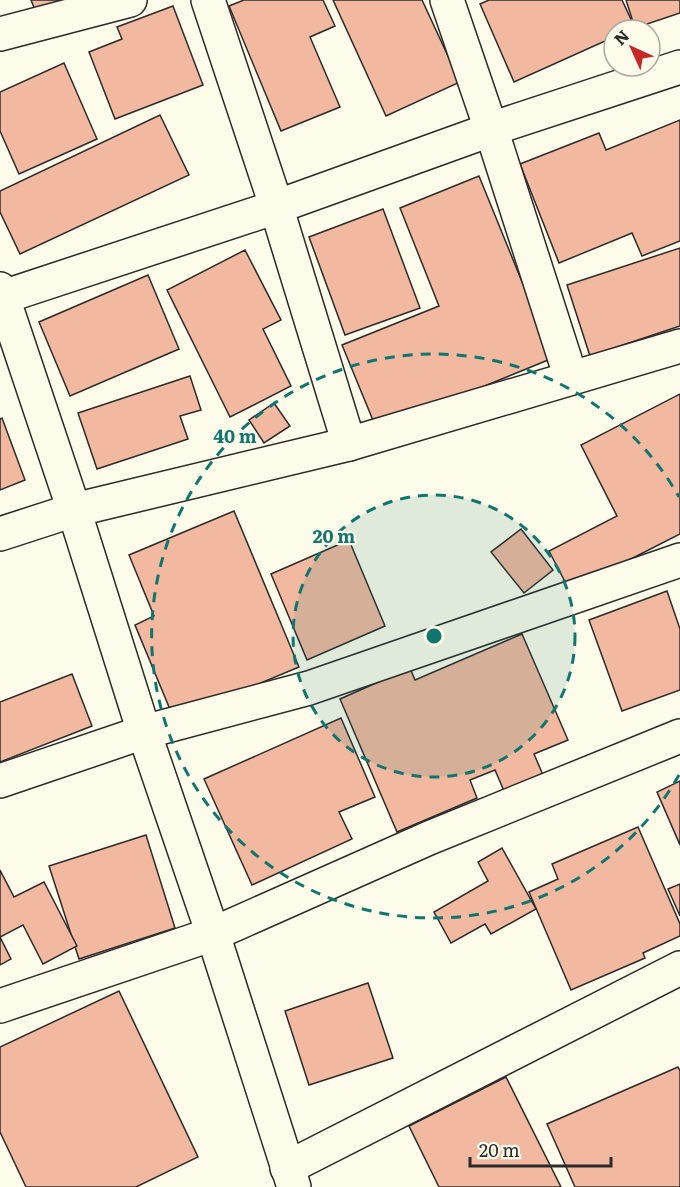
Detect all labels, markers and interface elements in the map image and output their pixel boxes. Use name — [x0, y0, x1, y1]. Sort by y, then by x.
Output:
north arrow — [602, 18, 662, 78]
text: N — [607, 23, 634, 50]
text: 40 m — [213, 422, 257, 449]
text: 20 m — [313, 522, 355, 549]
centre of rings — [424, 626, 444, 646]
scale bar — [470, 1130, 611, 1168]
text: 20 m — [479, 1136, 520, 1163]

